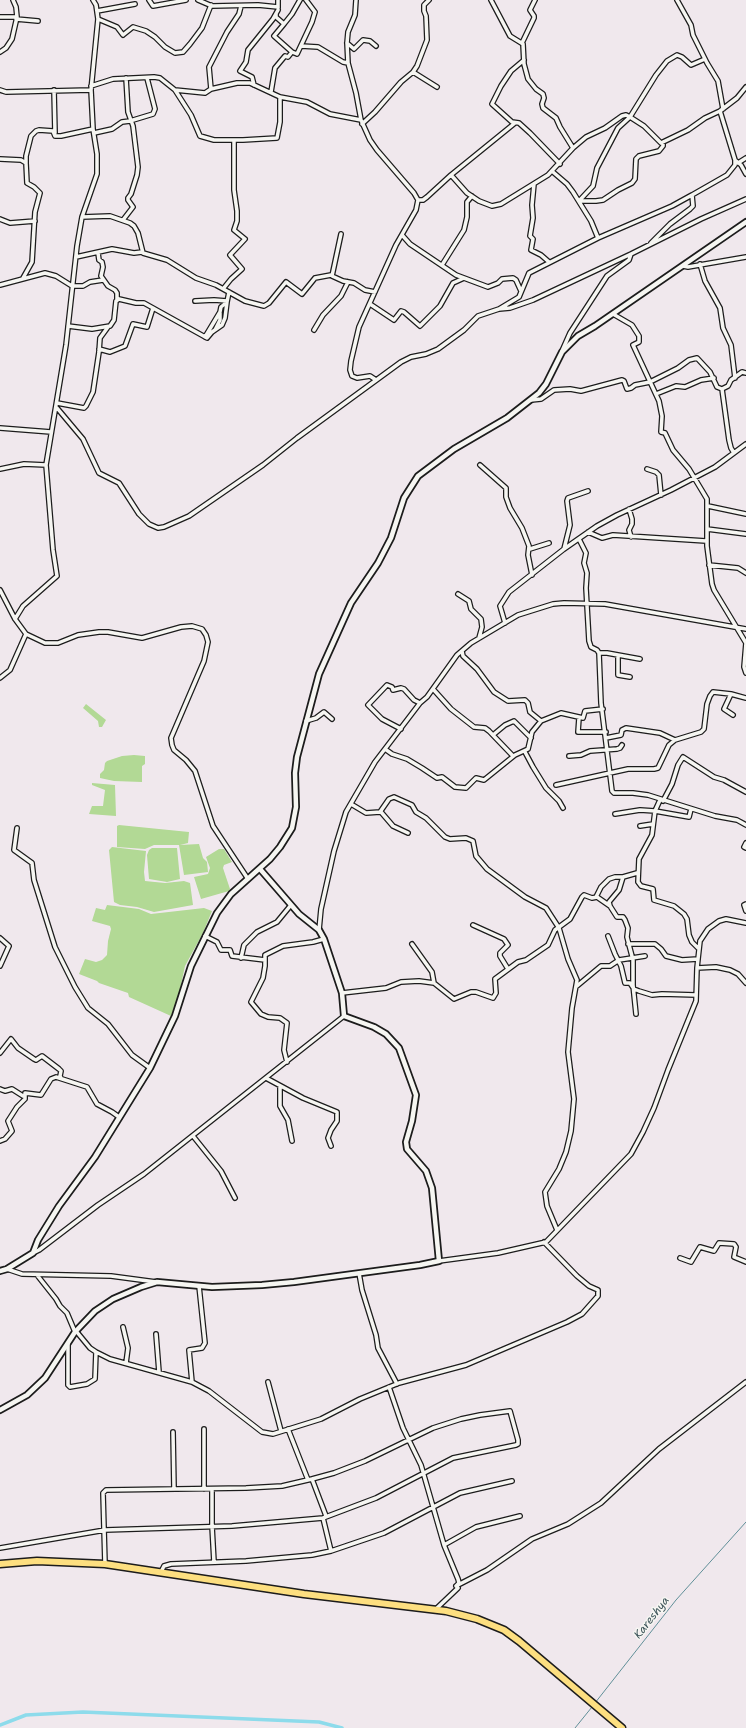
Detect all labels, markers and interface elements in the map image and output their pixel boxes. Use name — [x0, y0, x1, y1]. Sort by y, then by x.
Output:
water label: Kareshya — [632, 1594, 672, 1642]

